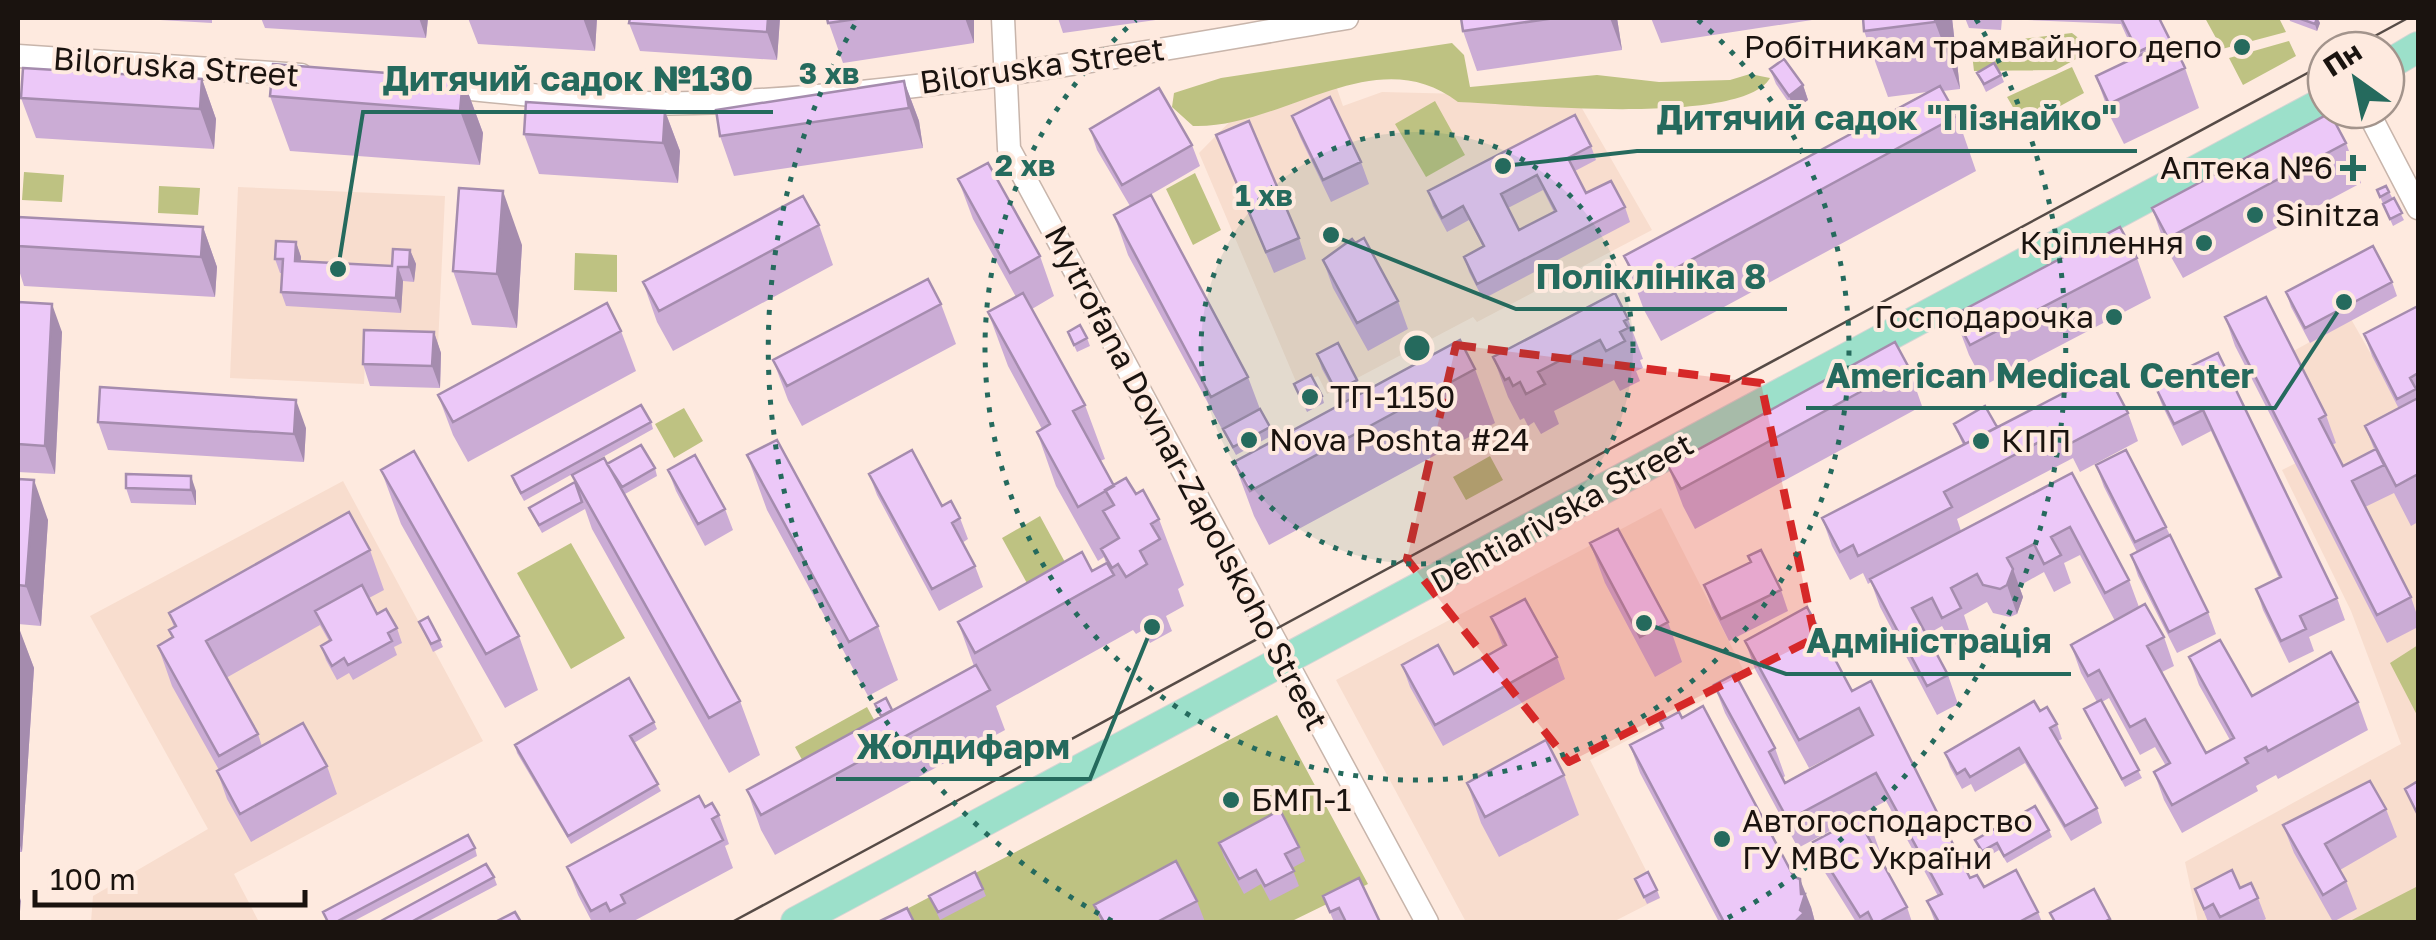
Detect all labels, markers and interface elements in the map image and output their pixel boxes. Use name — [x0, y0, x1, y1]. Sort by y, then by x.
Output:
place label: Робітникам трамвайного депо — [1744, 27, 2222, 65]
street label: Biloruska Street — [917, 29, 1167, 101]
north arrow — [2306, 30, 2406, 130]
text: Пн — [2317, 34, 2367, 83]
marker: Робітникам трамвайного депо — [2231, 36, 2253, 58]
street label: Biloruska Street — [52, 38, 300, 94]
callout: Дитячий садок №130 — [363, 47, 773, 112]
text: 3 хв — [799, 55, 859, 91]
text: Дитячий садок №130 — [383, 57, 753, 99]
callout: Дитячий садок "Пізнайко" — [1637, 86, 2137, 151]
text: Дитячий садок "Пізнайко" — [1657, 96, 2117, 138]
text: 2 хв — [995, 147, 1055, 183]
place label: Аптека №6 — [2160, 148, 2333, 186]
marker: Аптека №6 — [2342, 157, 2364, 179]
text: 1 хв — [1235, 177, 1293, 213]
place label: Sinitza — [2275, 195, 2380, 233]
marker: Sinitza — [2244, 204, 2266, 226]
street label: Mytrofana Dovnar-Zapolskoho Street — [1037, 219, 1337, 736]
place label: Кріплення — [2020, 223, 2184, 261]
marker: Кріплення — [2193, 232, 2215, 254]
callout: Поліклініка 8 — [1516, 244, 1787, 309]
text: Поліклініка 8 — [1536, 255, 1766, 297]
place label: Господарочка — [1874, 297, 2094, 335]
marker: Господарочка — [2103, 306, 2125, 328]
centre of rings — [1399, 330, 1435, 366]
callout: American Medical Center — [1806, 343, 2275, 408]
text: American Medical Center — [1826, 354, 2254, 396]
place label: ТП-1150 — [1330, 377, 1455, 415]
marker: ТП-1150 — [1299, 386, 1321, 408]
place label: Nova Poshta #24 — [1269, 420, 1530, 458]
place label: КПП — [2001, 421, 2071, 459]
street label: Dehtiarivska Street — [1424, 424, 1699, 600]
marker: Nova Poshta #24 — [1238, 429, 1260, 451]
marker: КПП — [1970, 430, 1992, 452]
callout: Адміністрація — [1786, 609, 2071, 674]
text: Адміністрація — [1806, 619, 2052, 661]
callout: Жолдифарм — [836, 714, 1090, 779]
text: Жолдифарм — [856, 725, 1070, 767]
place label: БМП-1 — [1251, 780, 1351, 818]
marker: БМП-1 — [1220, 789, 1242, 811]
place label: Автогосподарство ГУ МВС України — [1742, 801, 2033, 876]
marker: Автогосподарство ГУ МВС України — [1711, 828, 1733, 850]
scale bar — [35, 845, 305, 907]
text: 100 m — [50, 861, 136, 897]

